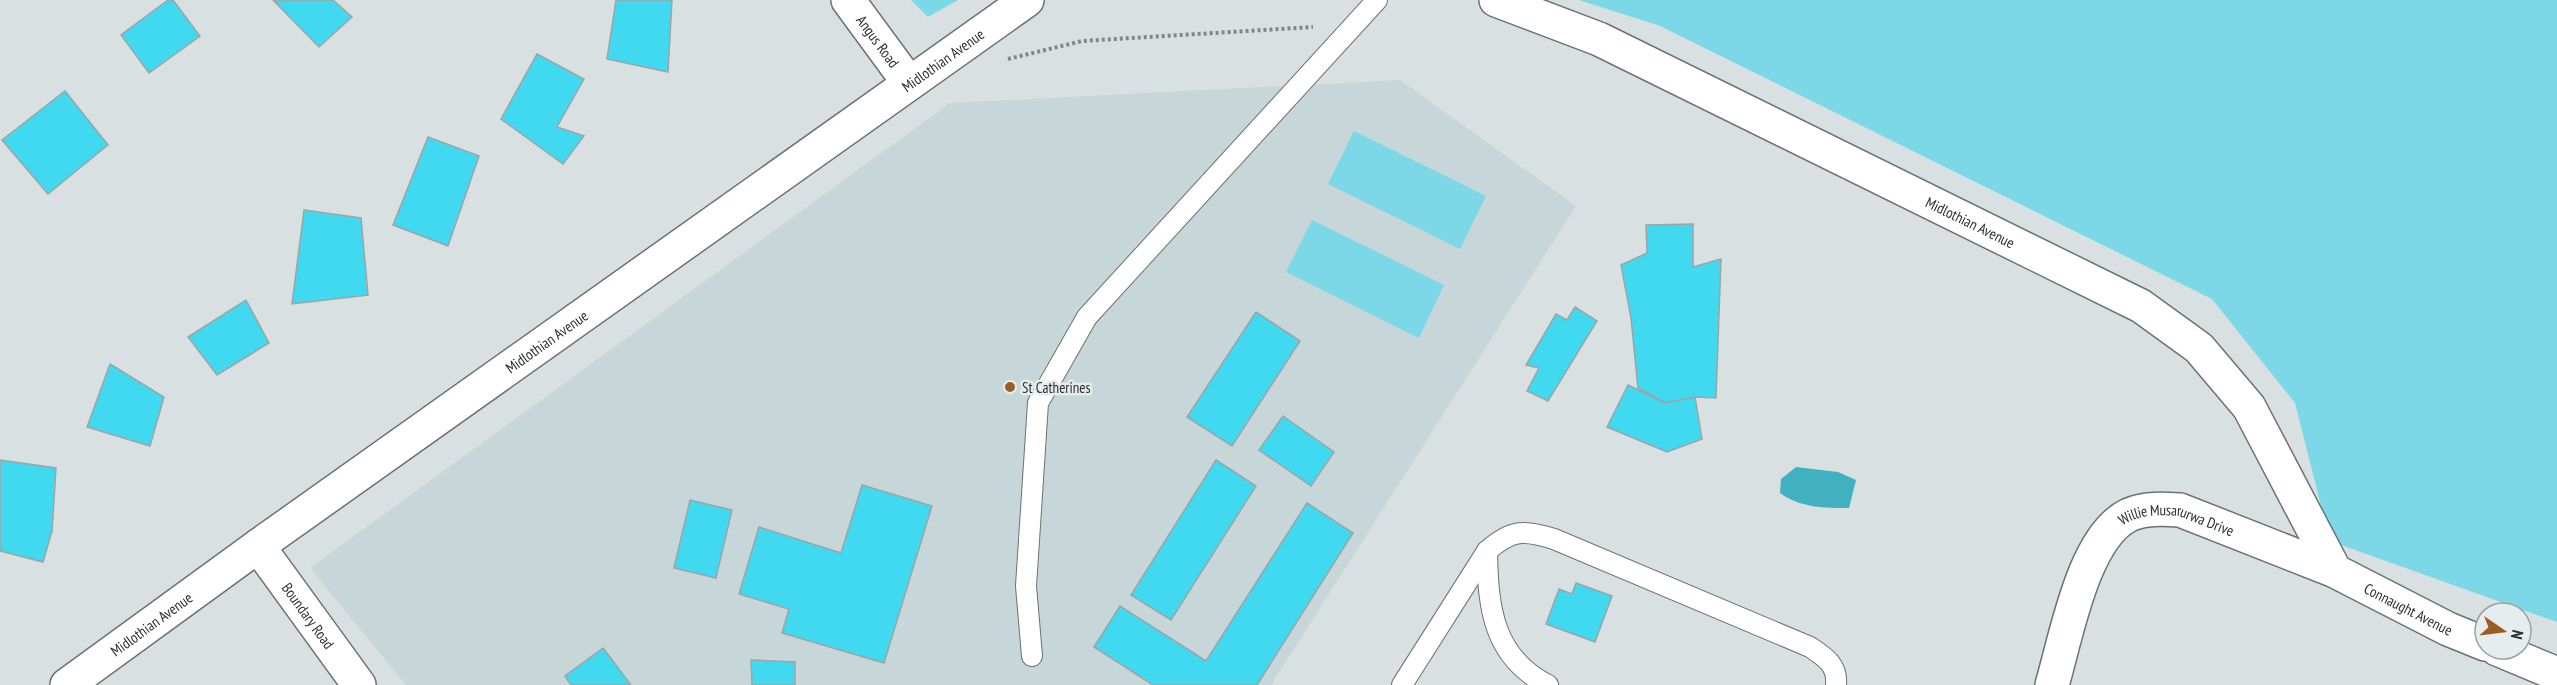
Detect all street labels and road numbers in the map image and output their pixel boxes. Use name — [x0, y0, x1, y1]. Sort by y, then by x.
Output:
street label: Angus Road — [853, 11, 904, 71]
street label: Midlothian Avenue — [898, 24, 988, 96]
street label: Midlothian Avenue — [1923, 192, 2018, 252]
street label: Midlothian Avenue — [502, 305, 591, 377]
street label: Willie Musarurwa Drive — [2114, 500, 2237, 540]
street label: Connaught Avenue — [2361, 578, 2455, 639]
street label: Boundary Road — [278, 579, 339, 652]
street label: Midlothian Avenue — [106, 588, 196, 660]

